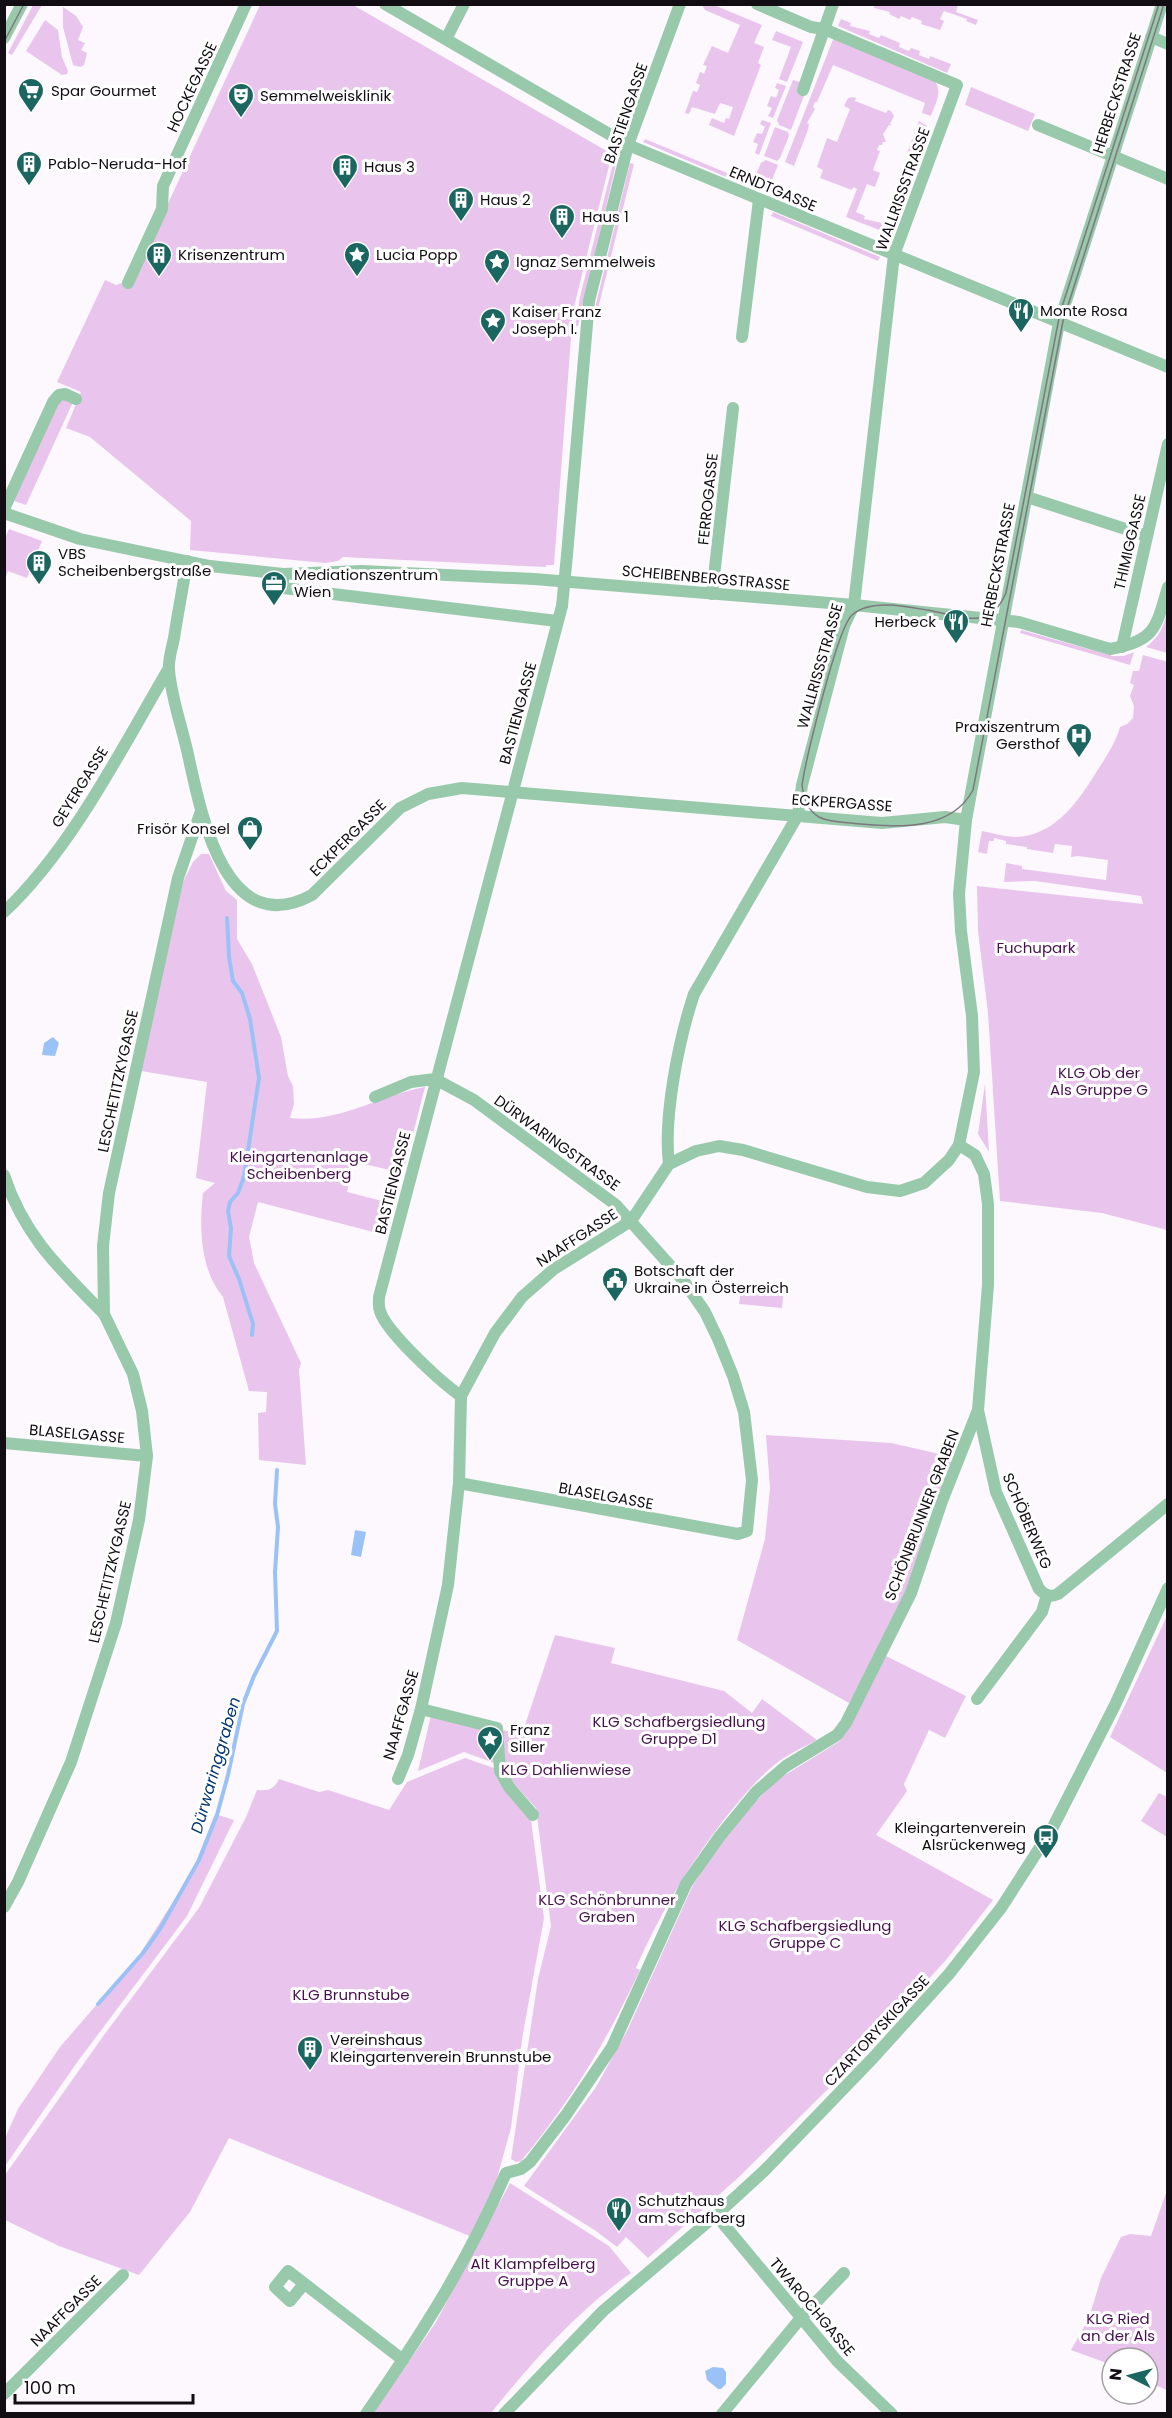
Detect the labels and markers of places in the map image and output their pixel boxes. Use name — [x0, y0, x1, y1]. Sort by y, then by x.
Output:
supermarket icon: Spar Gourmet — [16, 76, 46, 114]
place label: Spar Gourmet — [51, 80, 156, 101]
theatre icon: Semmelweisklinik — [226, 81, 256, 119]
place label: Semmelweisklinik — [260, 85, 392, 106]
building icon: Pablo-Neruda-Hof — [14, 149, 44, 187]
building icon: Haus 3 — [330, 152, 360, 190]
place label: Pablo-Neruda-Hof — [48, 153, 187, 174]
place label: Haus 3 — [364, 156, 415, 177]
building icon: Haus 2 — [446, 185, 476, 223]
place label: Haus 2 — [480, 189, 531, 210]
building icon: Haus 1 — [547, 202, 577, 240]
place label: Haus 1 — [582, 206, 629, 227]
building icon: Krisenzentrum — [144, 240, 174, 278]
place icon: Lucia Popp — [342, 240, 372, 278]
place label: Krisenzentrum — [178, 244, 285, 265]
place label: Lucia Popp — [376, 244, 458, 265]
place icon: Ignaz Semmelweis — [482, 247, 512, 285]
place label: Ignaz Semmelweis — [516, 251, 656, 272]
restaurant icon: Monte Rosa — [1006, 296, 1036, 334]
place label: Monte Rosa — [1040, 300, 1128, 321]
place label: Kaiser Franz Joseph I. — [512, 301, 601, 339]
place icon: Kaiser Franz Joseph I. — [478, 306, 508, 344]
place label: VBS Scheibenbergstraße — [58, 543, 211, 581]
building icon: VBS Scheibenbergstraße — [24, 548, 54, 586]
place label: Mediationszentrum Wien — [294, 564, 438, 602]
office icon: Mediationszentrum Wien — [259, 569, 289, 607]
restaurant icon: Herbeck — [941, 607, 971, 645]
place label: Herbeck — [874, 611, 936, 632]
place label: Praxiszentrum Gersthof — [955, 716, 1060, 754]
hospital icon: Praxiszentrum Gersthof — [1064, 721, 1094, 759]
shop icon: Frisör Konsel — [235, 814, 265, 852]
place label: Frisör Konsel — [137, 818, 230, 839]
place label: Botschaft der Ukraine in Österreich — [634, 1260, 789, 1298]
public building icon: Botschaft der Ukraine in Österreich — [600, 1265, 630, 1303]
place label: Franz Siller — [510, 1719, 550, 1757]
place icon: Franz Siller — [475, 1724, 505, 1762]
place label: Kleingartenverein Alsrückenweg — [895, 1817, 1026, 1855]
bus stop icon: Kleingartenverein Alsrückenweg — [1031, 1822, 1061, 1860]
place label: Vereinshaus Kleingartenverein Brunnstube — [330, 2029, 551, 2067]
building icon: Vereinshaus Kleingartenverein Brunnstube — [295, 2034, 325, 2072]
place label: Schutzhaus am Schafberg — [638, 2190, 745, 2228]
restaurant icon: Schutzhaus am Schafberg — [604, 2195, 634, 2233]

